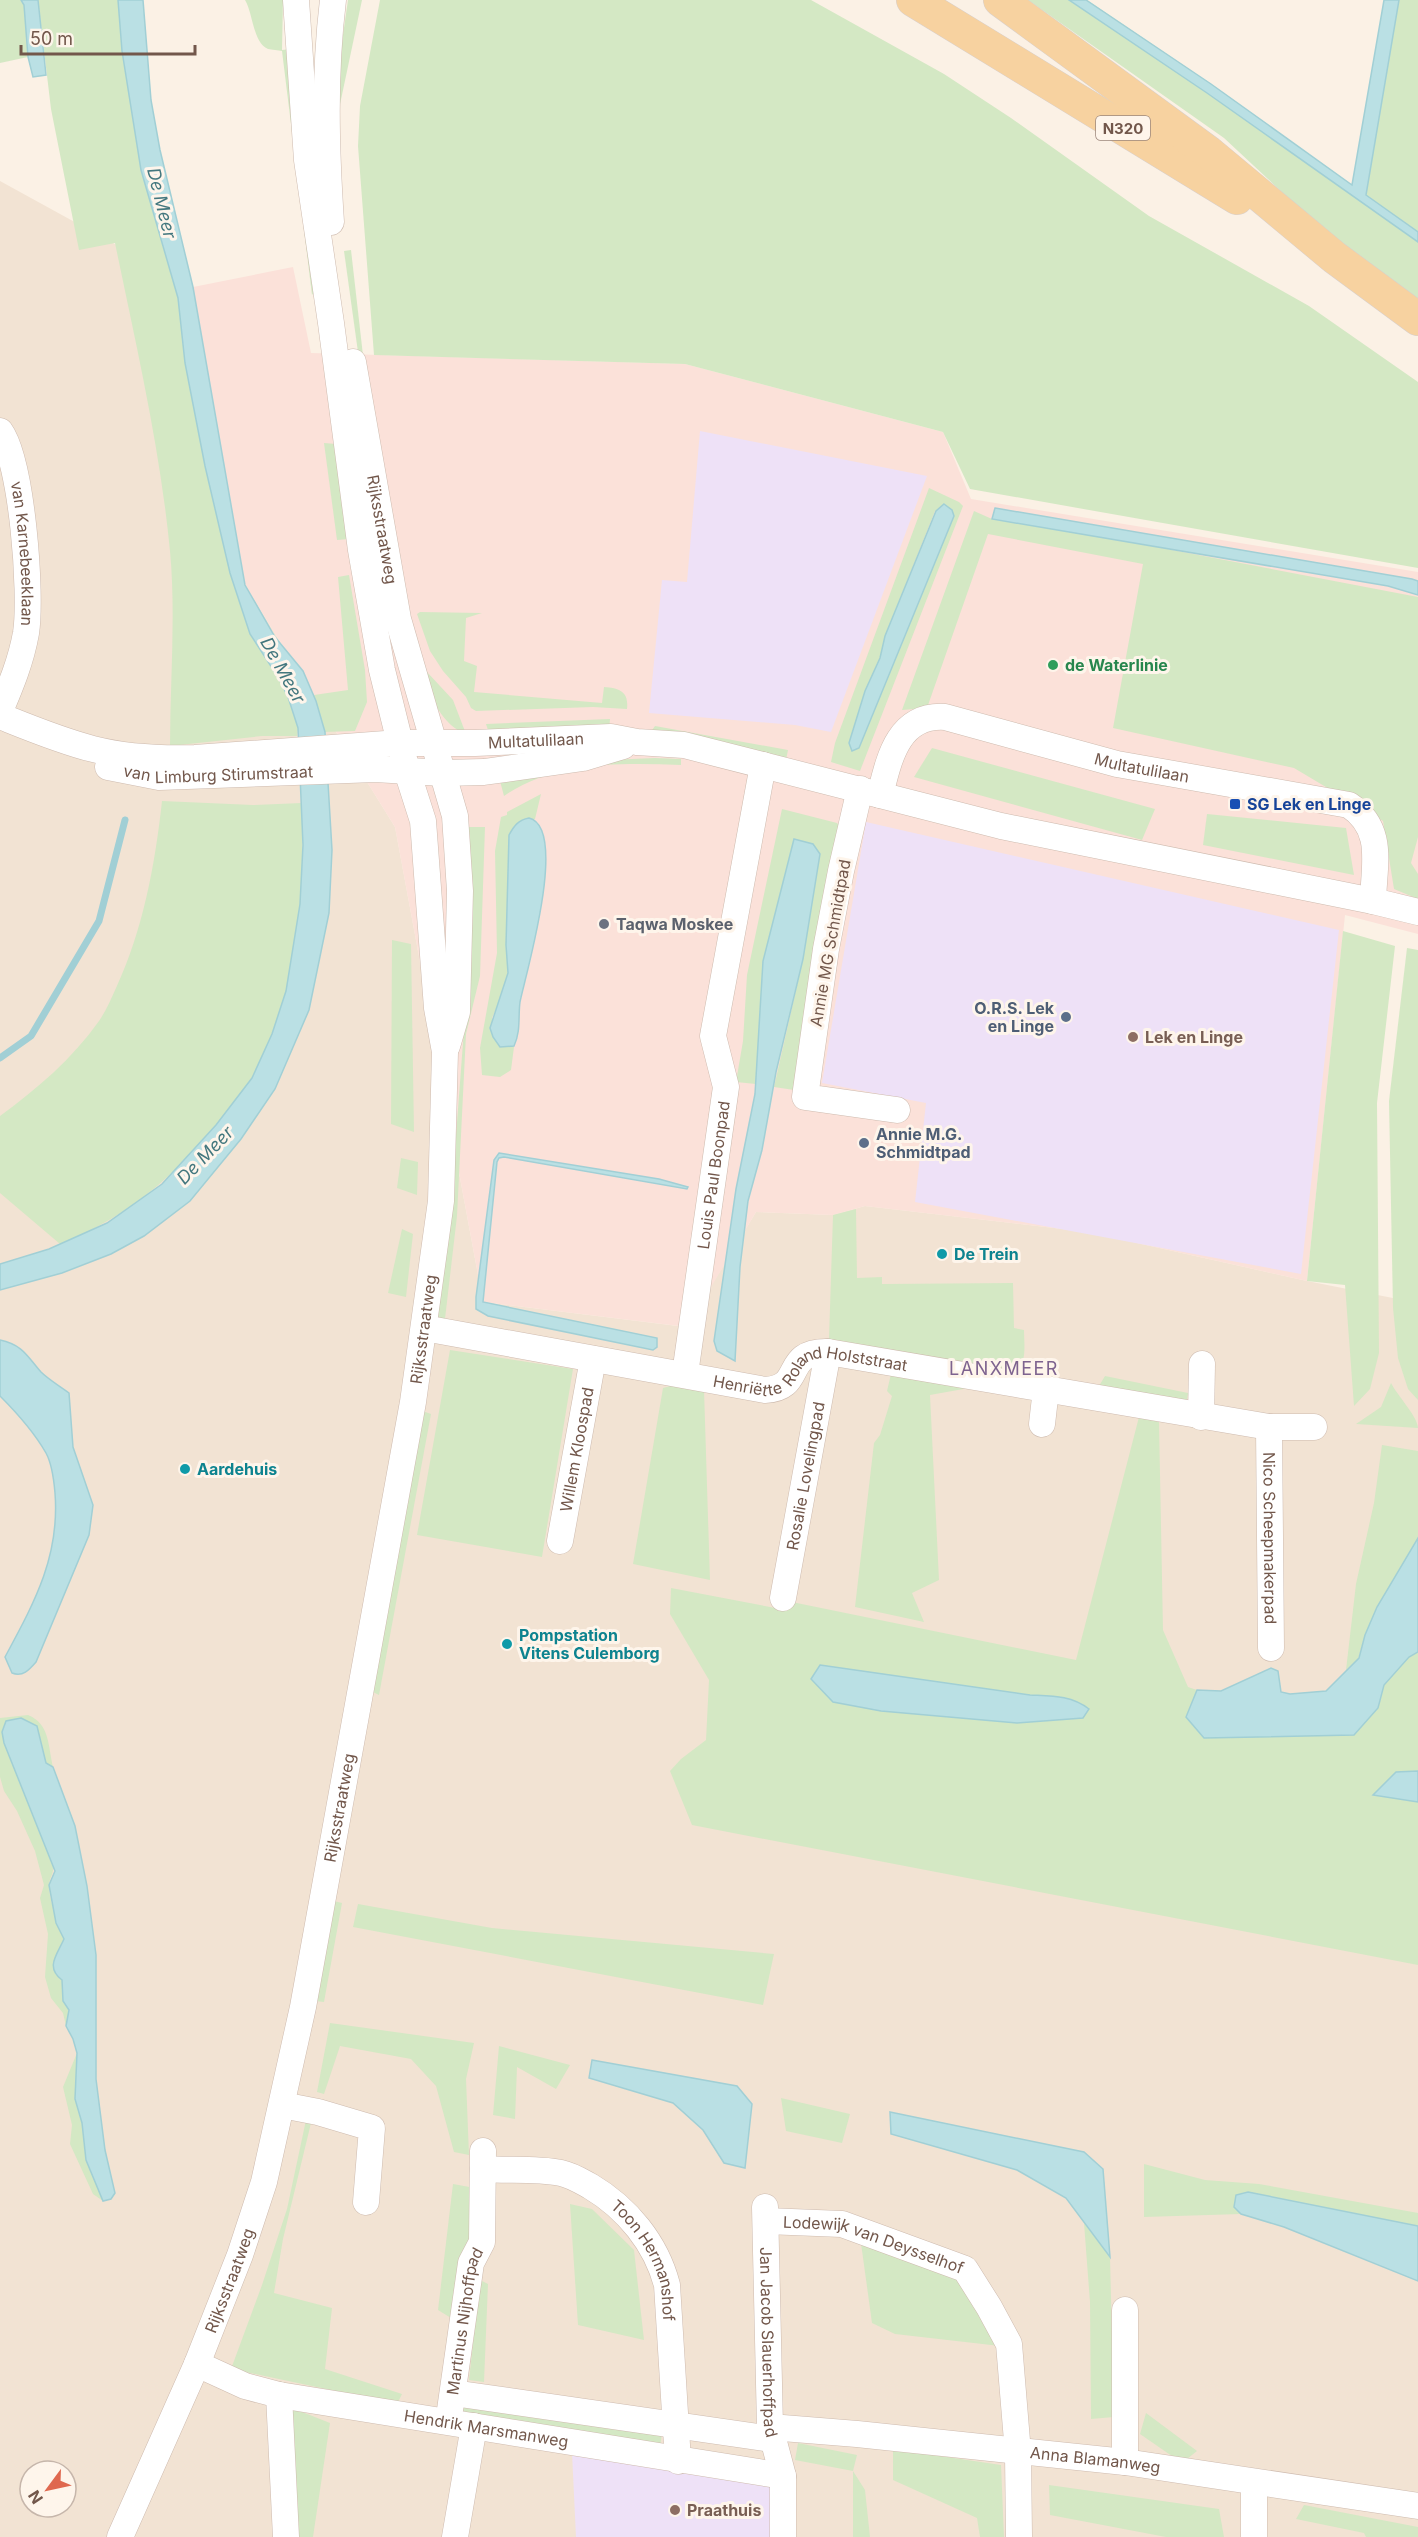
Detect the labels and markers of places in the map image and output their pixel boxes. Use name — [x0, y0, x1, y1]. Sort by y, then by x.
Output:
place label: de Waterlinie — [1065, 655, 1168, 675]
marker: de Waterlinie — [1046, 658, 1060, 672]
place label: SG Lek en Linge — [1247, 794, 1371, 814]
marker: SG Lek en Linge — [1228, 797, 1242, 811]
place label: Taqwa Moskee — [616, 914, 733, 934]
marker: Taqwa Moskee — [597, 917, 611, 931]
place label: O.R.S. Lek en Linge — [974, 998, 1055, 1036]
marker: O.R.S. Lek en Linge — [1059, 1010, 1073, 1024]
place label: Lek en Linge — [1145, 1027, 1243, 1047]
marker: Lek en Linge — [1126, 1030, 1140, 1044]
place label: Annie M.G. Schmidtpad — [876, 1124, 971, 1162]
marker: Annie M.G. Schmidtpad — [857, 1136, 871, 1150]
place label: De Trein — [954, 1244, 1019, 1264]
marker: De Trein — [935, 1247, 949, 1261]
place label: Aardehuis — [197, 1459, 277, 1479]
marker: Aardehuis — [178, 1462, 192, 1476]
place label: Pompstation Vitens Culemborg — [519, 1625, 660, 1663]
marker: Pompstation Vitens Culemborg — [500, 1637, 514, 1651]
place label: Praathuis — [687, 2500, 761, 2520]
marker: Praathuis — [668, 2503, 682, 2517]

